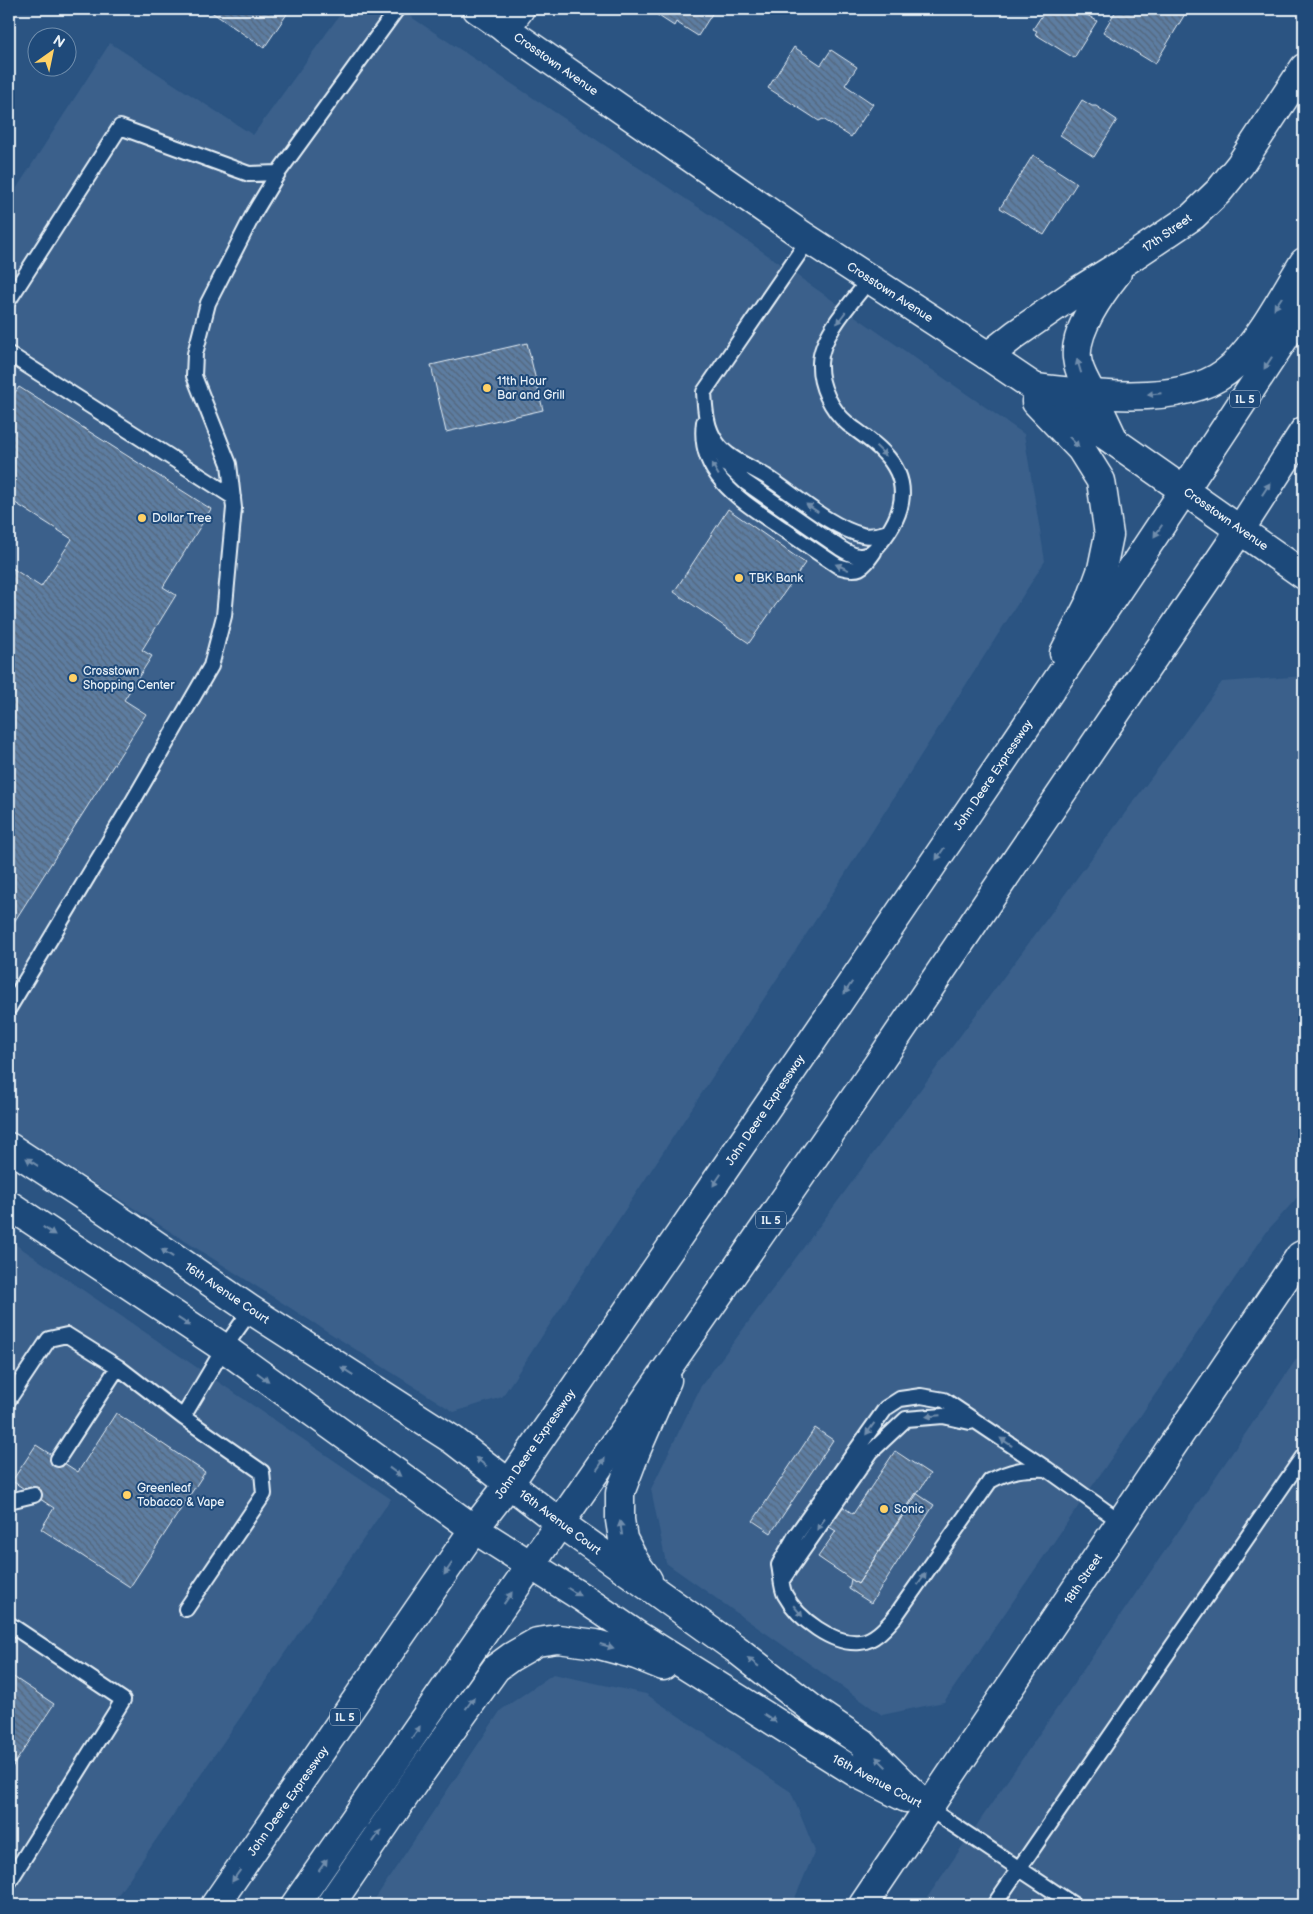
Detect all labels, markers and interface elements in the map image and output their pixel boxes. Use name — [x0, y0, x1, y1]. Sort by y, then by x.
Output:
north arrow — [28, 28, 78, 78]
street label: Crosstown Avenue — [511, 30, 601, 99]
text: N — [50, 32, 68, 52]
street label: 17th Street — [1140, 211, 1195, 256]
street label: Crosstown Avenue — [844, 259, 936, 326]
one-way arrow — [1273, 297, 1283, 310]
one-way arrow — [836, 311, 846, 325]
one-way arrow — [1263, 356, 1273, 370]
one-way arrow — [1075, 359, 1082, 374]
place label: 11th Hour Bar and Grill — [497, 374, 565, 403]
marker: 11th Hour Bar and Grill — [481, 382, 493, 394]
one-way arrow — [1146, 390, 1162, 398]
road number: IL 5 — [1230, 390, 1260, 408]
one-way arrow — [1068, 435, 1080, 447]
one-way arrow — [875, 445, 887, 457]
one-way arrow — [710, 463, 719, 476]
one-way arrow — [1262, 482, 1271, 496]
street label: Crosstown Avenue — [1181, 485, 1271, 554]
one-way arrow — [805, 503, 819, 513]
place label: Dollar Tree — [152, 511, 212, 526]
marker: Dollar Tree — [136, 512, 148, 524]
one-way arrow — [1153, 524, 1163, 537]
one-way arrow — [834, 563, 849, 571]
place label: TBK Bank — [749, 571, 803, 586]
marker: TBK Bank — [733, 572, 745, 584]
place label: Crosstown Shopping Center — [83, 664, 175, 693]
marker: Crosstown Shopping Center — [67, 672, 79, 684]
street label: John Deere Expressway — [951, 717, 1036, 834]
one-way arrow — [935, 847, 945, 861]
one-way arrow — [843, 981, 853, 995]
street label: John Deere Expressway — [723, 1052, 808, 1169]
one-way arrow — [25, 1158, 38, 1167]
one-way arrow — [712, 1173, 722, 1187]
road number: IL 5 — [756, 1212, 786, 1228]
one-way arrow — [43, 1227, 56, 1236]
one-way arrow — [160, 1248, 174, 1258]
street label: 16th Avenue Court — [181, 1259, 272, 1328]
one-way arrow — [178, 1317, 191, 1327]
one-way arrow — [340, 1367, 353, 1376]
one-way arrow — [257, 1372, 270, 1382]
street label: John Deere Expressway — [492, 1386, 579, 1502]
one-way arrow — [924, 1413, 940, 1421]
one-way arrow — [865, 1423, 875, 1436]
one-way arrow — [1000, 1437, 1013, 1447]
one-way arrow — [474, 1457, 488, 1467]
one-way arrow — [596, 1458, 606, 1471]
one-way arrow — [388, 1467, 402, 1477]
place label: Greenleaf Tobacco & Vape — [137, 1481, 224, 1510]
street label: 16th Avenue Court — [516, 1487, 604, 1558]
marker: Greenleaf Tobacco & Vape — [121, 1489, 133, 1501]
place label: Sonic — [894, 1502, 924, 1517]
marker: Sonic — [878, 1503, 890, 1515]
one-way arrow — [816, 1517, 826, 1531]
one-way arrow — [617, 1519, 625, 1535]
street label: 18th Street — [1061, 1551, 1106, 1607]
one-way arrow — [443, 1563, 452, 1576]
one-way arrow — [917, 1573, 927, 1586]
one-way arrow — [568, 1588, 581, 1597]
one-way arrow — [503, 1591, 513, 1605]
one-way arrow — [793, 1604, 804, 1617]
one-way arrow — [599, 1643, 614, 1651]
one-way arrow — [746, 1657, 760, 1667]
one-way arrow — [465, 1697, 476, 1710]
road number: IL 5 — [330, 1708, 360, 1725]
one-way arrow — [763, 1713, 777, 1722]
one-way arrow — [411, 1725, 421, 1738]
street label: John Deere Expressway — [245, 1743, 332, 1859]
street label: 16th Avenue Court — [829, 1752, 924, 1811]
one-way arrow — [875, 1756, 887, 1768]
one-way arrow — [372, 1829, 382, 1843]
one-way arrow — [318, 1858, 328, 1872]
one-way arrow — [231, 1869, 241, 1883]

